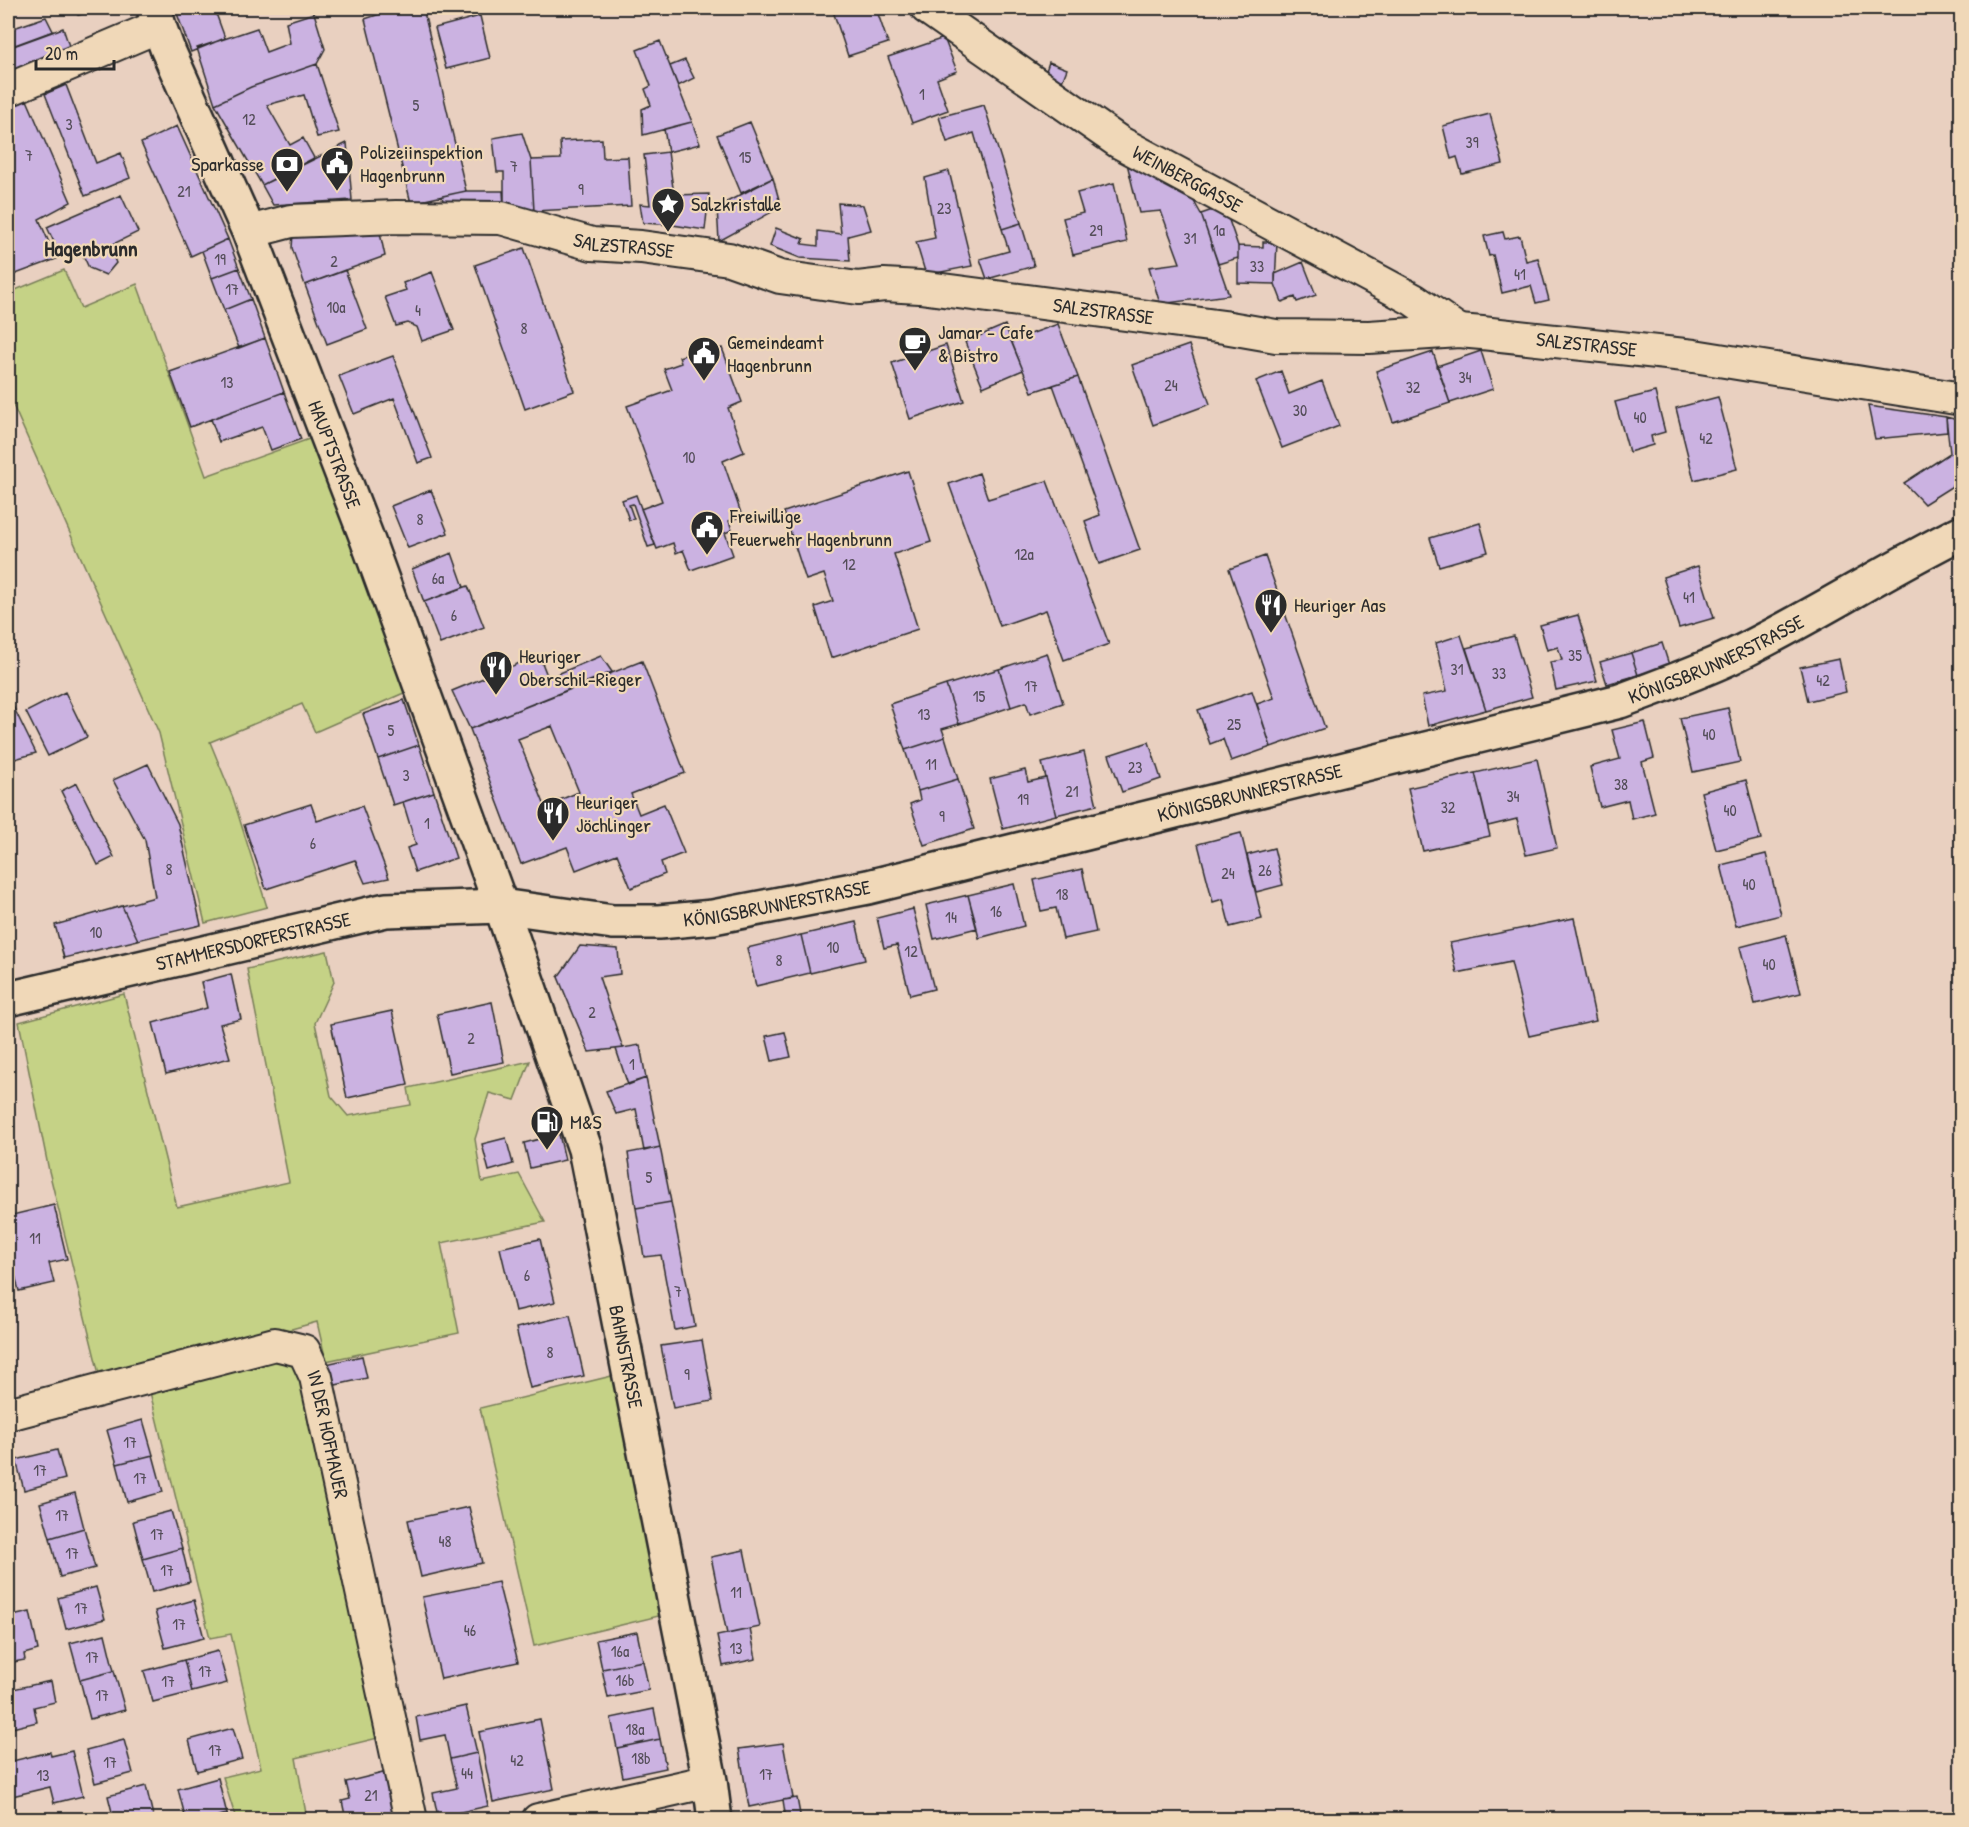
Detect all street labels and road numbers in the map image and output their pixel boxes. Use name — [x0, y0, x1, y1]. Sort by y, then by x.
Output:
street label: WEINBERGGASSE — [1128, 138, 1248, 219]
street label: SALZSTRASSE — [570, 225, 676, 264]
street label: SALZSTRASSE — [1051, 291, 1155, 331]
street label: SALZSTRASSE — [1535, 325, 1639, 363]
street label: HAUPTSTRASSE — [302, 396, 368, 512]
street label: KÖNIGSBRUNNERSTRASSE — [1624, 608, 1808, 710]
street label: KÖNIGSBRUNNERSTRASSE — [1154, 756, 1345, 828]
street label: KÖNIGSBRUNNERSTRASSE — [682, 873, 873, 933]
street label: STAMMERSDORFERSTRASSE — [153, 905, 353, 977]
street label: BAHNSTRASSE — [603, 1303, 650, 1411]
street label: IN DER HOFMAUER — [301, 1365, 356, 1501]

